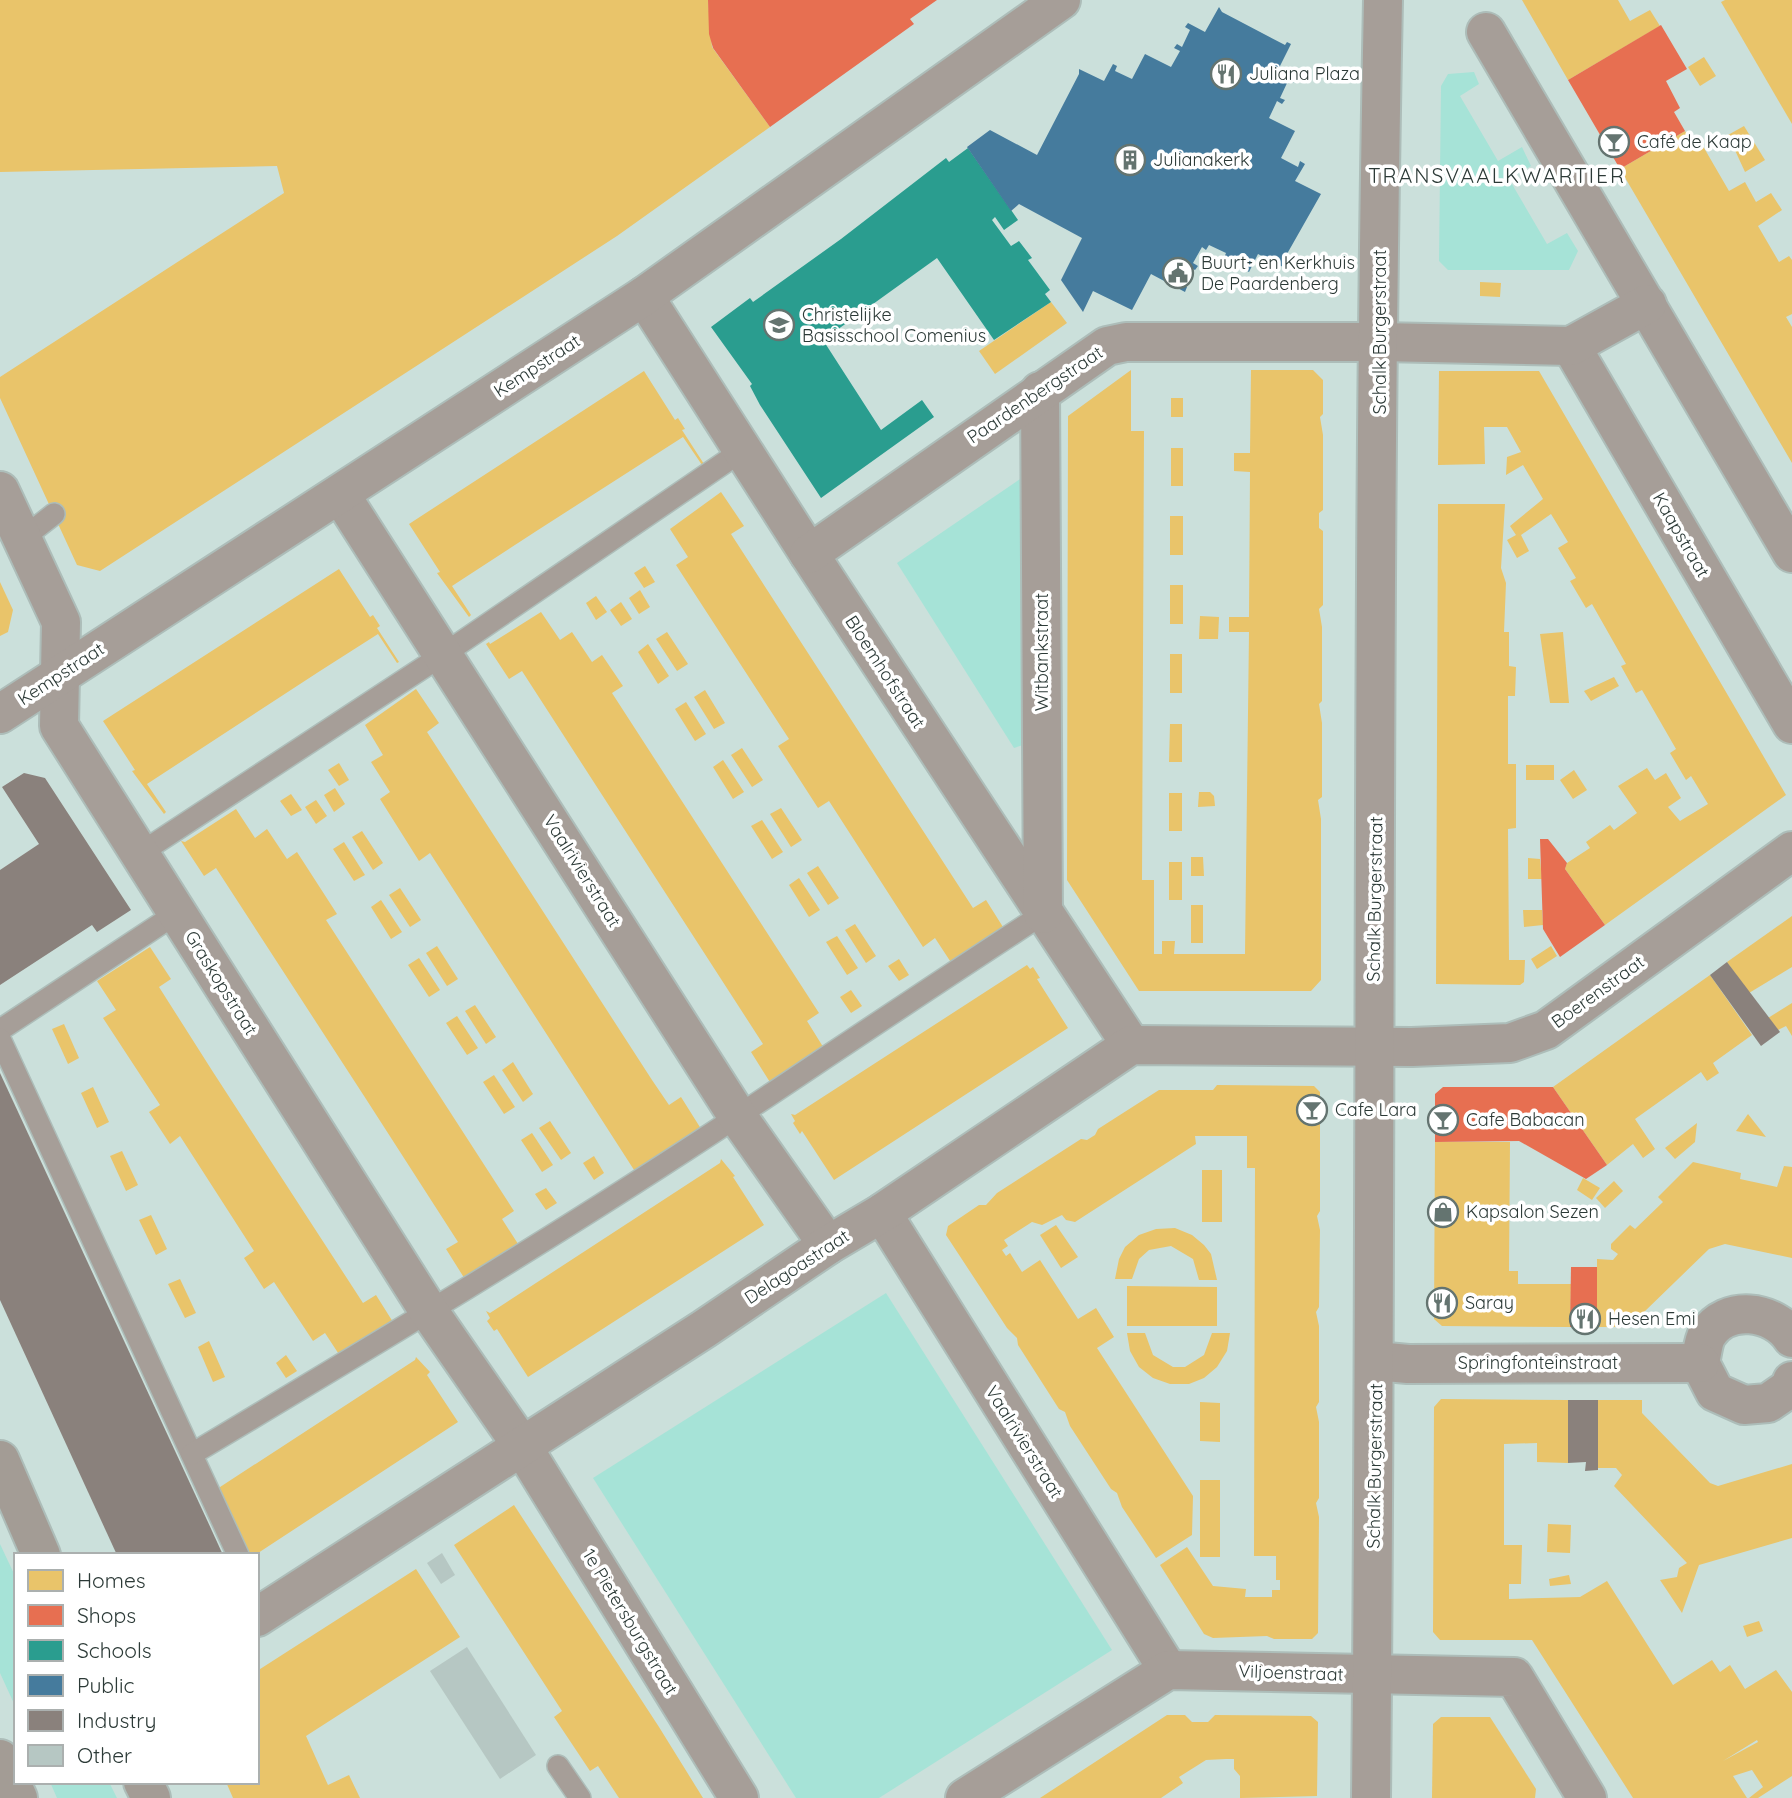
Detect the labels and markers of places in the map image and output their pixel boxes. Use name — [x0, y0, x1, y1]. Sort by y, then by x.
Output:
restaurant icon: Juliana Plaza — [1209, 57, 1243, 91]
place label: Juliana Plaza — [1249, 62, 1360, 85]
bar icon: Café de Kaap — [1597, 125, 1631, 159]
place label: Café de Kaap — [1637, 130, 1752, 153]
building icon: Julianakerk — [1113, 143, 1147, 177]
place label: Julianakerk — [1153, 148, 1250, 171]
place label: Buurt- en Kerkhuis De Paardenberg — [1201, 251, 1355, 295]
public building icon: Buurt- en Kerkhuis De Paardenberg — [1161, 256, 1195, 290]
place label: Christelijke Basisschool Comenius — [802, 303, 986, 347]
school or university icon: Christelijke Basisschool Comenius — [762, 308, 796, 342]
bar icon: Cafe Lara — [1295, 1093, 1329, 1127]
place label: Cafe Lara — [1335, 1098, 1417, 1121]
bar icon: Cafe Babacan — [1426, 1103, 1460, 1137]
place label: Cafe Babacan — [1466, 1108, 1585, 1131]
shop icon: Kapsalon Sezen — [1426, 1195, 1460, 1229]
place label: Kapsalon Sezen — [1466, 1200, 1599, 1223]
restaurant icon: Saray — [1425, 1286, 1459, 1320]
place label: Saray — [1465, 1291, 1514, 1314]
restaurant icon: Hesen Emi — [1568, 1302, 1602, 1336]
place label: Hesen Emi — [1608, 1307, 1696, 1330]

